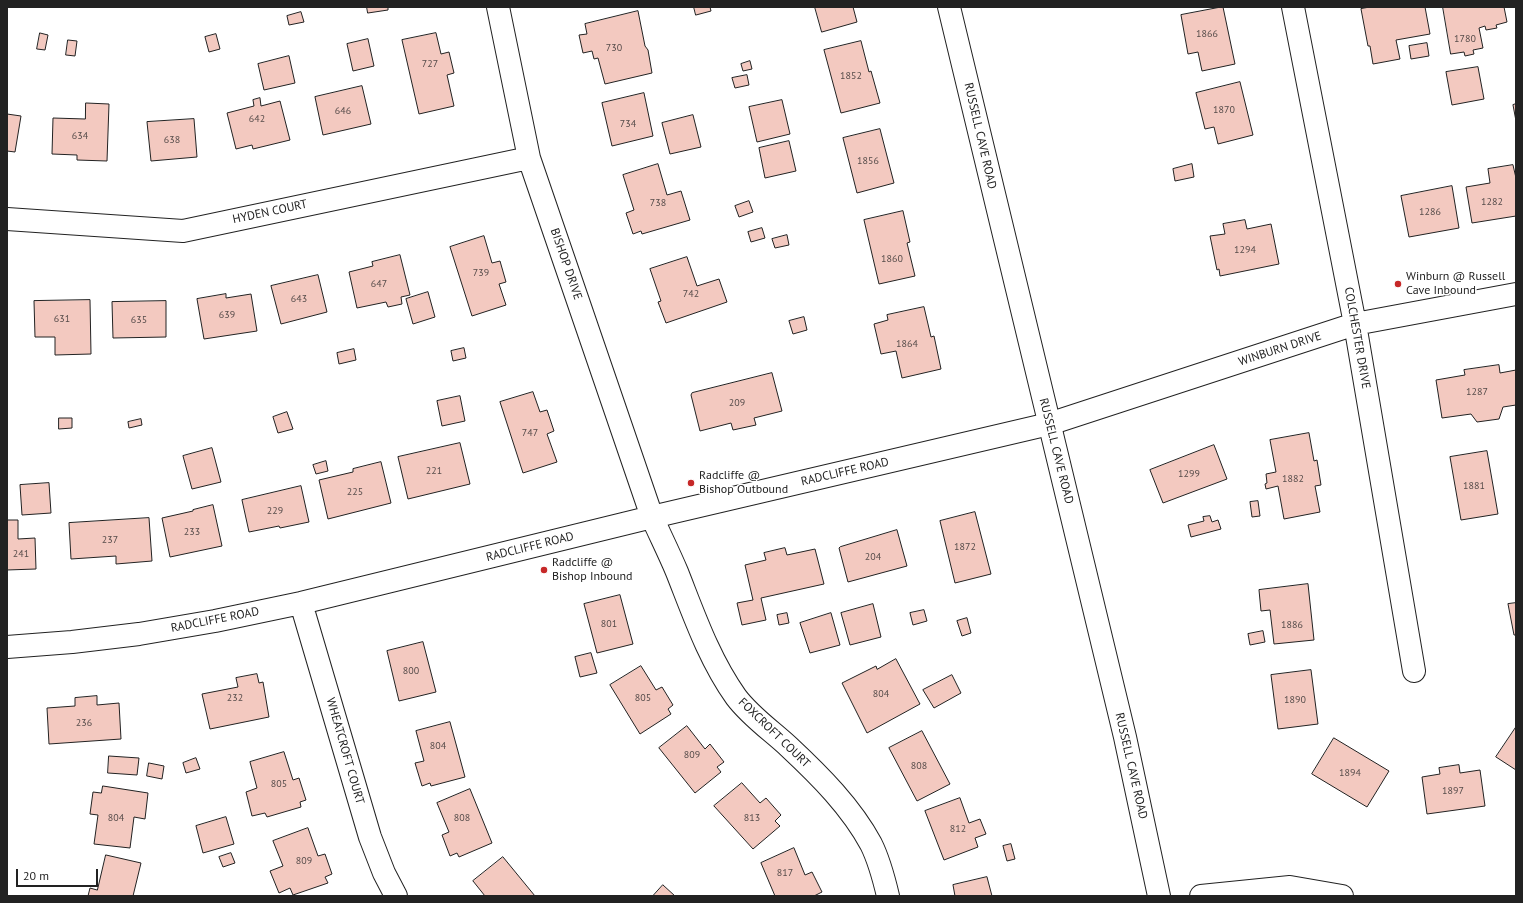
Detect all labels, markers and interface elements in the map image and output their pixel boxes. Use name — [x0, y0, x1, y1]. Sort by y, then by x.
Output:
house number: 1866 — [1196, 28, 1218, 40]
house number: 1780 — [1454, 33, 1476, 45]
house number: 730 — [606, 42, 622, 54]
house number: 727 — [422, 58, 438, 70]
house number: 1852 — [840, 70, 862, 82]
street label: RUSSELL CAVE ROAD — [961, 81, 999, 191]
house number: 1870 — [1213, 104, 1235, 116]
house number: 646 — [335, 105, 351, 117]
house number: 642 — [249, 113, 265, 125]
house number: 734 — [620, 118, 636, 130]
house number: 634 — [72, 130, 88, 142]
house number: 638 — [164, 134, 180, 146]
house number: 1856 — [857, 155, 879, 167]
house number: 1282 — [1481, 196, 1503, 208]
street label: HYDEN COURT — [231, 197, 309, 227]
house number: 738 — [650, 197, 666, 209]
house number: 1286 — [1419, 206, 1441, 218]
street label: BISHOP DRIVE — [547, 226, 585, 302]
house number: 1294 — [1234, 244, 1256, 256]
house number: 1860 — [881, 253, 903, 265]
house number: 739 — [473, 267, 489, 279]
place label: Winburn @ Russell Cave Inbound — [1406, 270, 1505, 298]
house number: 647 — [371, 278, 387, 290]
marker: Winburn @ Russell Cave Inbound — [1393, 279, 1403, 289]
street label: COLCHESTER DRIVE — [1341, 286, 1373, 390]
house number: 742 — [683, 288, 699, 300]
house number: 643 — [291, 293, 307, 305]
house number: 639 — [219, 309, 235, 321]
house number: 631 — [54, 313, 70, 325]
house number: 635 — [131, 314, 147, 326]
street label: WINBURN DRIVE — [1237, 329, 1323, 369]
house number: 1864 — [896, 338, 918, 350]
house number: 1287 — [1466, 386, 1488, 398]
house number: 209 — [729, 397, 745, 409]
street label: RUSSELL CAVE ROAD — [1036, 397, 1076, 505]
house number: 747 — [522, 427, 538, 439]
street label: RADCLIFFE ROAD — [800, 455, 890, 489]
house number: 221 — [426, 465, 442, 477]
house number: 1299 — [1178, 468, 1200, 480]
place label: Radcliffe @ Bishop Outbound — [699, 469, 788, 497]
house number: 1882 — [1282, 473, 1304, 485]
marker: Radcliffe @ Bishop Outbound — [686, 478, 696, 488]
house number: 1881 — [1463, 480, 1485, 492]
house number: 225 — [347, 486, 363, 498]
house number: 229 — [267, 505, 283, 517]
house number: 233 — [184, 526, 200, 538]
street label: RADCLIFFE ROAD — [485, 529, 575, 565]
house number: 237 — [102, 534, 118, 546]
house number: 1872 — [954, 541, 976, 553]
house number: 241 — [13, 548, 29, 560]
house number: 204 — [865, 551, 881, 563]
place label: Radcliffe @ Bishop Inbound — [552, 556, 632, 584]
marker: Radcliffe @ Bishop Inbound — [539, 565, 549, 575]
street label: RADCLIFFE ROAD — [170, 604, 260, 636]
house number: 801 — [601, 618, 617, 630]
house number: 1886 — [1281, 619, 1303, 631]
house number: 800 — [403, 665, 419, 677]
house number: 804 — [873, 688, 889, 700]
house number: 232 — [227, 692, 243, 704]
house number: 805 — [635, 692, 651, 704]
house number: 1890 — [1284, 694, 1306, 706]
street label: FOXCROFT COURT — [735, 695, 813, 771]
street label: WHEATCROFT COURT — [323, 696, 367, 806]
street label: RUSSELL CAVE ROAD — [1112, 711, 1150, 821]
house number: 236 — [76, 717, 92, 729]
house number: 804 — [430, 740, 446, 752]
house number: 809 — [684, 749, 700, 761]
house number: 808 — [911, 760, 927, 772]
house number: 1894 — [1339, 767, 1361, 779]
house number: 805 — [271, 778, 287, 790]
house number: 1897 — [1442, 785, 1464, 797]
house number: 804 — [108, 812, 124, 824]
house number: 808 — [454, 812, 470, 824]
house number: 813 — [744, 812, 760, 824]
house number: 812 — [950, 823, 966, 835]
house number: 809 — [296, 855, 312, 867]
scale bar — [18, 861, 100, 887]
house number: 817 — [777, 867, 793, 879]
text: 20 m — [23, 868, 49, 883]

